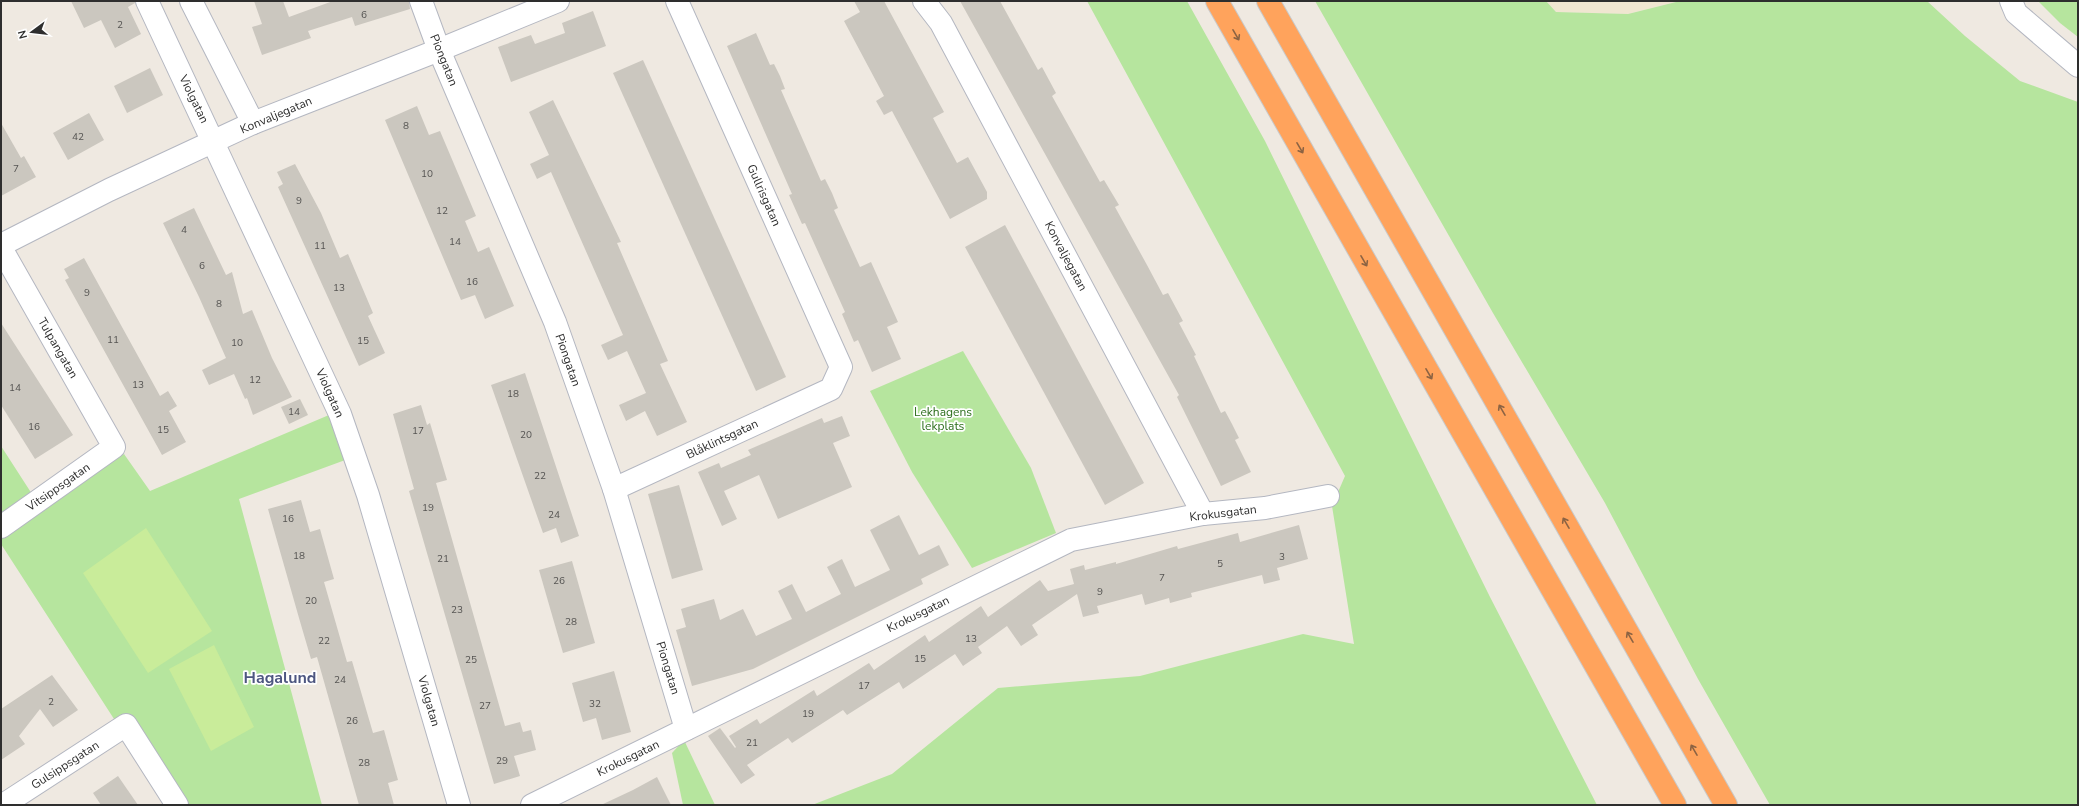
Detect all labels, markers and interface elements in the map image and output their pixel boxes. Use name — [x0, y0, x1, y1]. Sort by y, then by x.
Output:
house number: 6 — [361, 8, 367, 22]
north arrow — [12, 12, 52, 52]
house number: 2 — [117, 18, 123, 32]
text: N — [15, 29, 31, 40]
one-way arrow — [1232, 29, 1240, 41]
street label: Piongatan — [426, 32, 462, 88]
street label: Violgatan — [175, 71, 213, 126]
street label: Konvaljegatan — [238, 93, 314, 137]
house number: 8 — [403, 119, 409, 133]
house number: 42 — [72, 130, 84, 144]
one-way arrow — [1297, 142, 1304, 154]
house number: 7 — [13, 162, 19, 176]
street label: Gullrisgatan — [743, 162, 785, 228]
house number: 10 — [421, 167, 433, 181]
house number: 9 — [296, 194, 302, 208]
house number: 12 — [436, 204, 448, 218]
street label: Konvaljegatan — [1041, 218, 1091, 294]
house number: 4 — [181, 223, 187, 237]
house number: 14 — [449, 235, 461, 249]
house number: 11 — [314, 239, 326, 253]
one-way arrow — [1361, 255, 1369, 267]
house number: 6 — [199, 259, 205, 273]
house number: 16 — [466, 275, 478, 289]
house number: 13 — [333, 281, 345, 295]
house number: 9 — [84, 286, 90, 300]
house number: 8 — [216, 297, 222, 311]
street label: Tulpangatan — [34, 315, 82, 381]
street label: Piongatan — [552, 332, 584, 388]
house number: 11 — [107, 333, 119, 347]
house number: 15 — [357, 334, 369, 348]
house number: 10 — [231, 336, 243, 350]
street label: Violgatan — [312, 365, 348, 420]
one-way arrow — [1425, 368, 1433, 380]
house number: 12 — [249, 373, 261, 387]
house number: 13 — [132, 378, 144, 392]
house number: 14 — [9, 381, 21, 395]
house number: 18 — [507, 387, 519, 401]
park label: Lekhagens lekplats — [914, 404, 972, 434]
one-way arrow — [1497, 404, 1505, 416]
house number: 14 — [288, 405, 300, 419]
street label: Blåklintsgatan — [683, 415, 761, 463]
house number: 16 — [28, 420, 40, 434]
house number: 15 — [157, 423, 169, 437]
house number: 17 — [412, 424, 424, 438]
house number: 20 — [520, 428, 532, 442]
street label: Vitsippsgatan — [22, 459, 93, 515]
house number: 22 — [534, 469, 546, 483]
house number: 19 — [422, 501, 434, 515]
street label: Krokusgatan — [1188, 501, 1258, 525]
house number: 24 — [548, 508, 560, 522]
house number: 16 — [282, 512, 294, 526]
one-way arrow — [1561, 518, 1569, 530]
house number: 18 — [293, 549, 305, 563]
house number: 3 — [1279, 550, 1285, 564]
house number: 21 — [437, 552, 449, 566]
house number: 5 — [1217, 557, 1223, 571]
house number: 7 — [1159, 571, 1165, 585]
house number: 26 — [553, 574, 565, 588]
house number: 9 — [1097, 585, 1103, 599]
street label: Krokusgatan — [884, 592, 952, 636]
house number: 20 — [305, 594, 317, 608]
house number: 23 — [451, 603, 463, 617]
house number: 28 — [565, 615, 577, 629]
one-way arrow — [1626, 631, 1633, 643]
house number: 13 — [965, 632, 977, 646]
house number: 22 — [318, 634, 330, 648]
street label: Piongatan — [652, 640, 684, 696]
house number: 15 — [914, 652, 926, 666]
house number: 25 — [465, 653, 477, 667]
district label: Hagalund — [244, 667, 316, 689]
house number: 24 — [334, 673, 346, 687]
street label: Violgatan — [414, 673, 444, 728]
house number: 17 — [858, 679, 870, 693]
house number: 2 — [48, 695, 54, 709]
house number: 32 — [589, 697, 601, 711]
house number: 27 — [479, 699, 491, 713]
house number: 19 — [802, 707, 814, 721]
house number: 26 — [346, 714, 358, 728]
street label: Krokusgatan — [594, 736, 662, 780]
house number: 21 — [746, 736, 758, 750]
street label: Gulsippsgatan — [28, 737, 102, 793]
one-way arrow — [1690, 744, 1698, 756]
house number: 29 — [496, 754, 508, 768]
house number: 28 — [358, 756, 370, 770]

